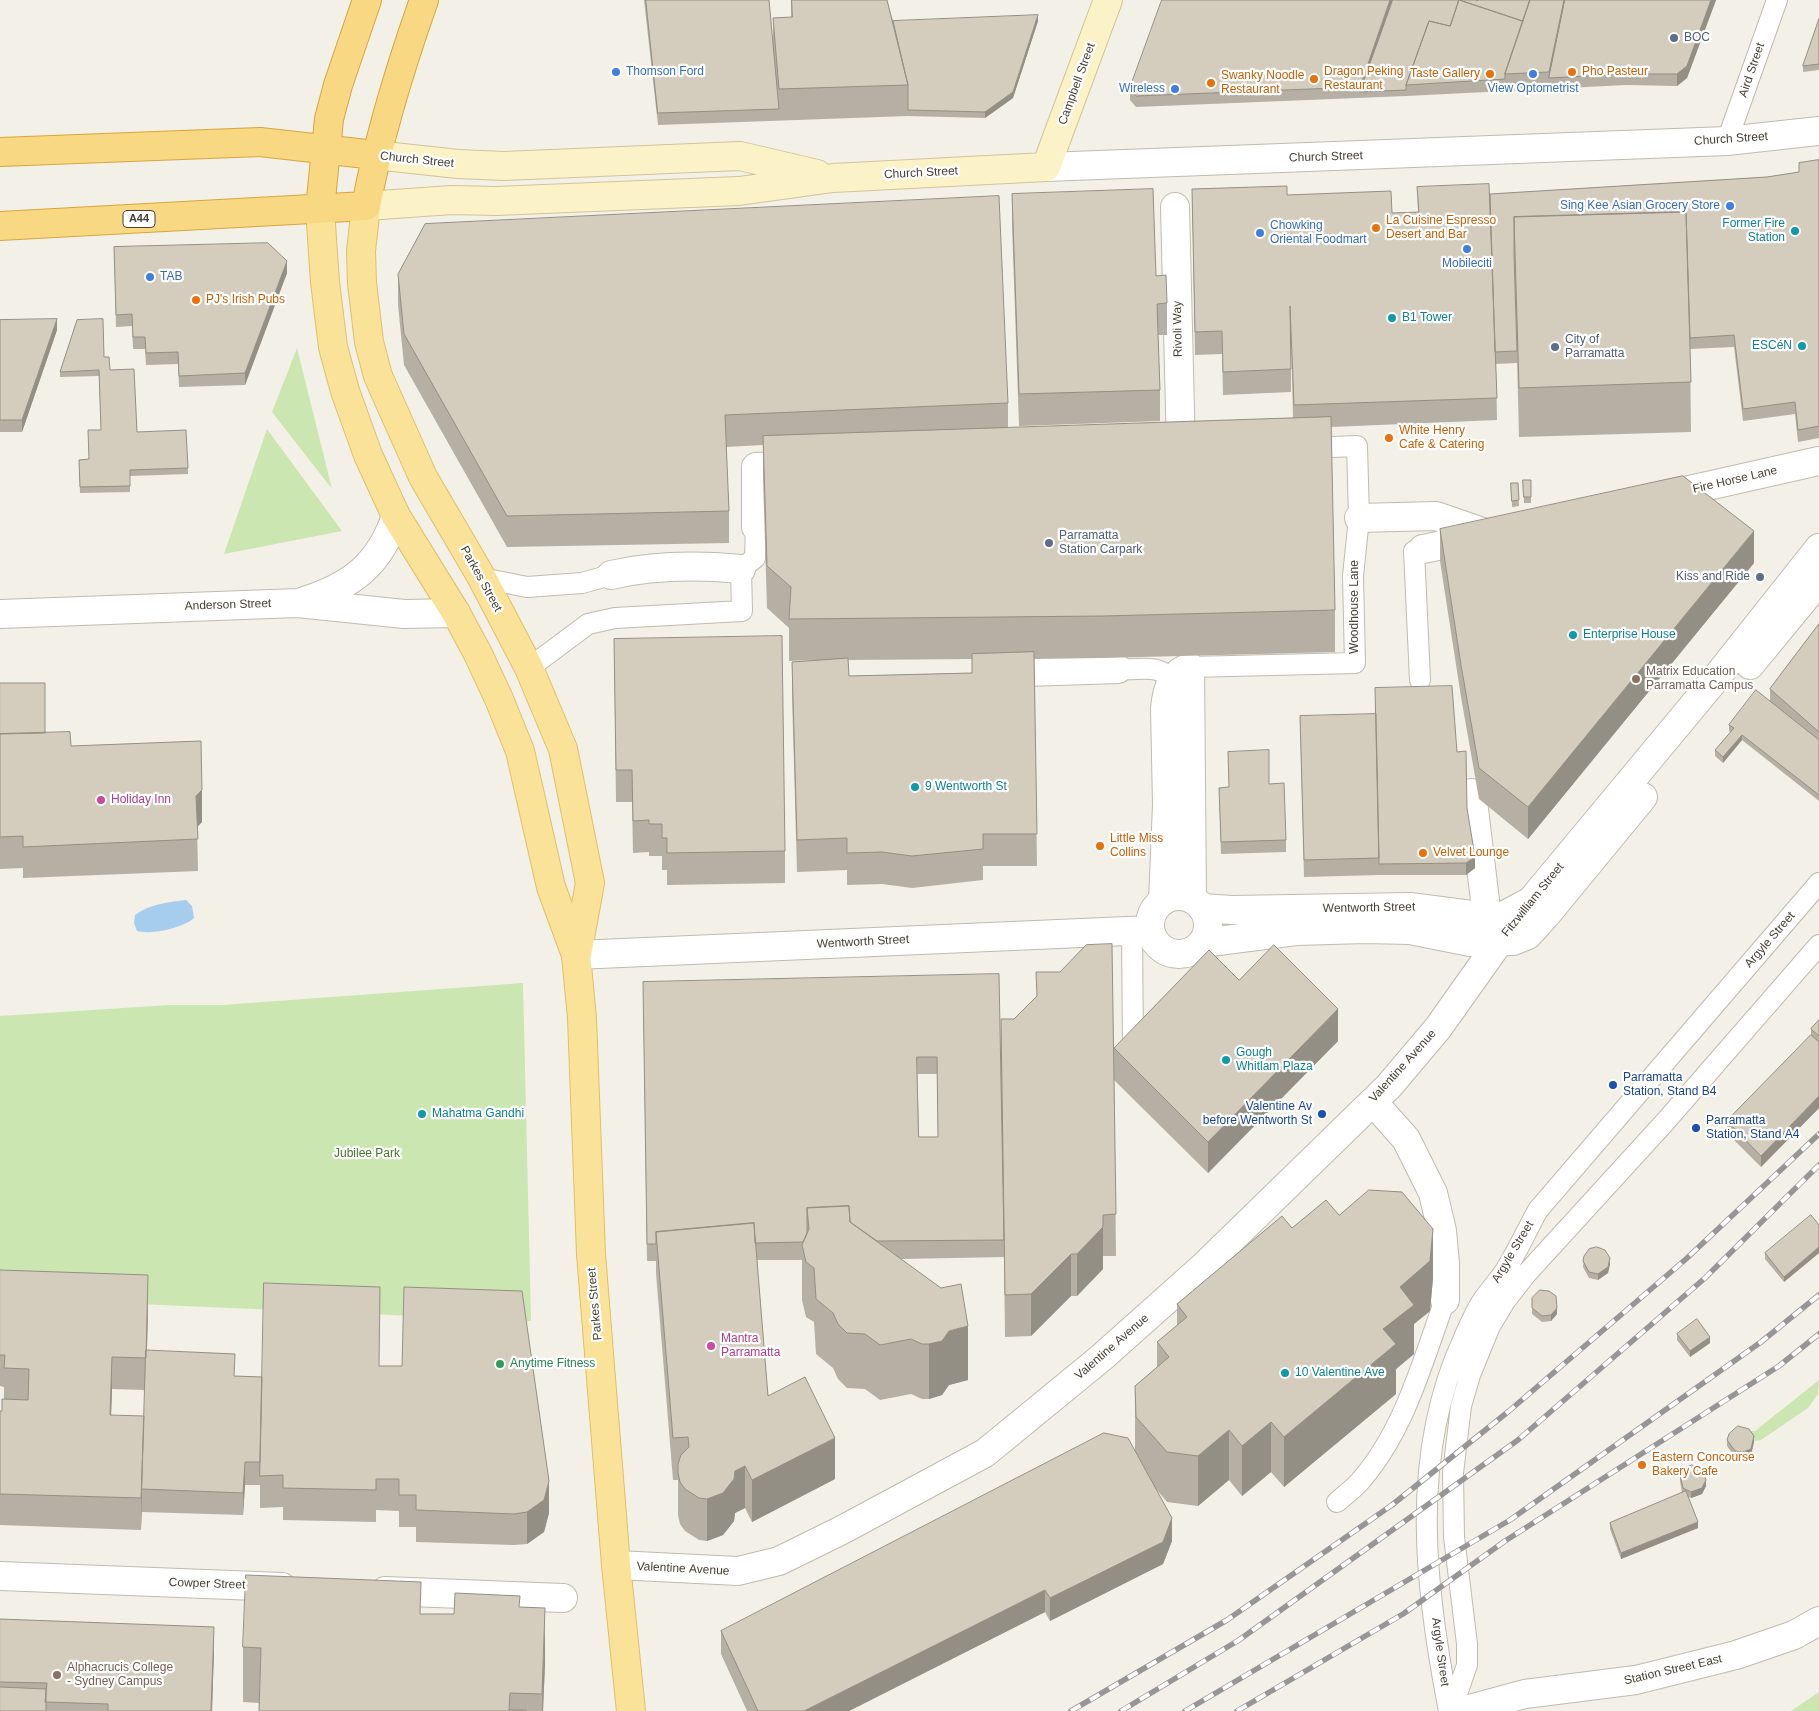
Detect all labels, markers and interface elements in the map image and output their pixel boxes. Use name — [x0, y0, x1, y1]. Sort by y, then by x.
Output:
place label: BOC — [1684, 31, 1710, 45]
marker: BOC — [1668, 32, 1680, 44]
street label: Campbell Street — [1056, 41, 1098, 127]
street label: Aird Street — [1736, 41, 1768, 99]
place label: Thomson Ford — [626, 65, 704, 79]
place label: Dragon Peking Restaurant — [1324, 65, 1403, 93]
place label: Pho Pasteur — [1582, 65, 1648, 79]
marker: Thomson Ford — [610, 66, 622, 78]
marker: Pho Pasteur — [1566, 66, 1578, 78]
place label: Taste Gallery — [1410, 67, 1480, 81]
marker: Taste Gallery — [1484, 68, 1496, 80]
marker: View Optometrist — [1527, 68, 1539, 80]
place label: Swanky Noodle Restaurant — [1221, 69, 1304, 97]
marker: Dragon Peking Restaurant — [1308, 73, 1320, 85]
marker: Swanky Noodle Restaurant — [1205, 77, 1217, 89]
place label: Wireless — [1119, 82, 1165, 96]
place label: View Optometrist — [1487, 82, 1579, 96]
marker: Wireless — [1169, 83, 1181, 95]
street label: Church Street — [1694, 129, 1768, 149]
street label: Church Street — [379, 149, 455, 171]
street label: Church Street — [1289, 149, 1363, 165]
street label: Church Street — [884, 164, 958, 182]
place label: Sing Kee Asian Grocery Store — [1560, 199, 1720, 213]
marker: Sing Kee Asian Grocery Store — [1724, 200, 1736, 212]
road number: A44 — [123, 210, 155, 228]
place label: La Cuisine Espresso Desert and Bar — [1386, 214, 1496, 242]
place label: Former Fire Station — [1722, 217, 1785, 245]
place label: Chowking Oriental Foodmart — [1270, 219, 1367, 247]
marker: La Cuisine Espresso Desert and Bar — [1370, 222, 1382, 234]
marker: Former Fire Station — [1789, 225, 1801, 237]
marker: Chowking Oriental Foodmart — [1254, 227, 1266, 239]
marker: Mobileciti — [1461, 243, 1473, 255]
place label: Mobileciti — [1442, 257, 1492, 271]
place label: TAB — [160, 270, 182, 284]
marker: TAB — [144, 271, 156, 283]
place label: PJ's Irish Pubs — [206, 293, 285, 307]
marker: PJ's Irish Pubs — [190, 294, 202, 306]
street label: Rivoli Way — [1170, 301, 1186, 357]
place label: B1 Tower — [1402, 311, 1452, 325]
marker: B1 Tower — [1386, 312, 1398, 324]
place label: City of Parramatta — [1565, 333, 1624, 361]
place label: ESCéN — [1752, 339, 1792, 353]
marker: ESCéN — [1796, 340, 1808, 352]
marker: City of Parramatta — [1549, 341, 1561, 353]
place label: White Henry Cafe & Catering — [1399, 424, 1484, 452]
marker: White Henry Cafe & Catering — [1383, 432, 1395, 444]
street label: Fire Horse Lane — [1691, 463, 1779, 497]
place label: Parramatta Station Carpark — [1059, 529, 1142, 557]
marker: Parramatta Station Carpark — [1043, 537, 1055, 549]
street label: Parkes Street — [457, 544, 505, 614]
street label: Woodhouse Lane — [1348, 560, 1362, 654]
place label: Kiss and Ride — [1676, 570, 1750, 584]
marker: Kiss and Ride — [1754, 571, 1766, 583]
street label: Anderson Street — [184, 596, 272, 614]
place label: Enterprise House — [1583, 628, 1676, 642]
marker: Enterprise House — [1567, 629, 1579, 641]
place label: Matrix Education Parramatta Campus — [1646, 665, 1753, 693]
marker: Matrix Education Parramatta Campus — [1630, 673, 1642, 685]
place label: 9 Wentworth St — [925, 780, 1007, 794]
marker: 9 Wentworth St — [909, 781, 921, 793]
place label: Holiday Inn — [111, 793, 171, 807]
marker: Holiday Inn — [95, 794, 107, 806]
place label: Little Miss Collins — [1110, 832, 1163, 860]
marker: Little Miss Collins — [1094, 840, 1106, 852]
place label: Velvet Lounge — [1433, 846, 1509, 860]
marker: Velvet Lounge — [1417, 847, 1429, 859]
street label: Fitzwilliam Street — [1499, 860, 1567, 940]
street label: Wentworth Street — [1323, 900, 1415, 916]
street label: Argyle Street — [1742, 909, 1798, 971]
street label: Wentworth Street — [816, 932, 910, 952]
street label: Valentine Avenue — [1367, 1027, 1439, 1105]
place label: Gough Whitlam Plaza — [1236, 1046, 1313, 1074]
marker: Gough Whitlam Plaza — [1220, 1054, 1232, 1066]
place label: Parramatta Station, Stand B4 — [1623, 1071, 1716, 1099]
marker: Parramatta Station, Stand B4 — [1607, 1079, 1619, 1091]
place label: Valentine Av before Wentworth St — [1203, 1100, 1312, 1128]
place label: Mahatma Gandhi — [432, 1107, 524, 1121]
marker: Mahatma Gandhi — [416, 1108, 428, 1120]
marker: Valentine Av before Wentworth St — [1316, 1108, 1328, 1120]
place label: Parramatta Station, Stand A4 — [1706, 1114, 1799, 1142]
marker: Parramatta Station, Stand A4 — [1690, 1122, 1702, 1134]
park label: Jubilee Park — [334, 1147, 400, 1161]
street label: Argyle Street — [1489, 1219, 1537, 1285]
street label: Parkes Street — [585, 1267, 605, 1341]
street label: Valentine Avenue — [1072, 1311, 1152, 1383]
place label: Mantra Parramatta — [721, 1332, 780, 1360]
marker: Mantra Parramatta — [705, 1340, 717, 1352]
place label: Anytime Fitness — [510, 1357, 595, 1371]
marker: Anytime Fitness — [494, 1358, 506, 1370]
place label: 10 Valentine Ave — [1295, 1366, 1385, 1380]
marker: 10 Valentine Ave — [1279, 1367, 1291, 1379]
place label: Eastern Concourse Bakery Cafe — [1652, 1451, 1755, 1479]
marker: Eastern Concourse Bakery Cafe — [1636, 1459, 1648, 1471]
street label: Valentine Avenue — [636, 1559, 730, 1579]
street label: Cowper Street — [168, 1575, 246, 1593]
street label: Argyle Street — [1428, 1617, 1452, 1687]
street label: Station Street East — [1623, 1652, 1723, 1688]
place label: Alphacrucis College - Sydney Campus — [67, 1661, 173, 1689]
marker: Alphacrucis College - Sydney Campus — [51, 1669, 63, 1681]

